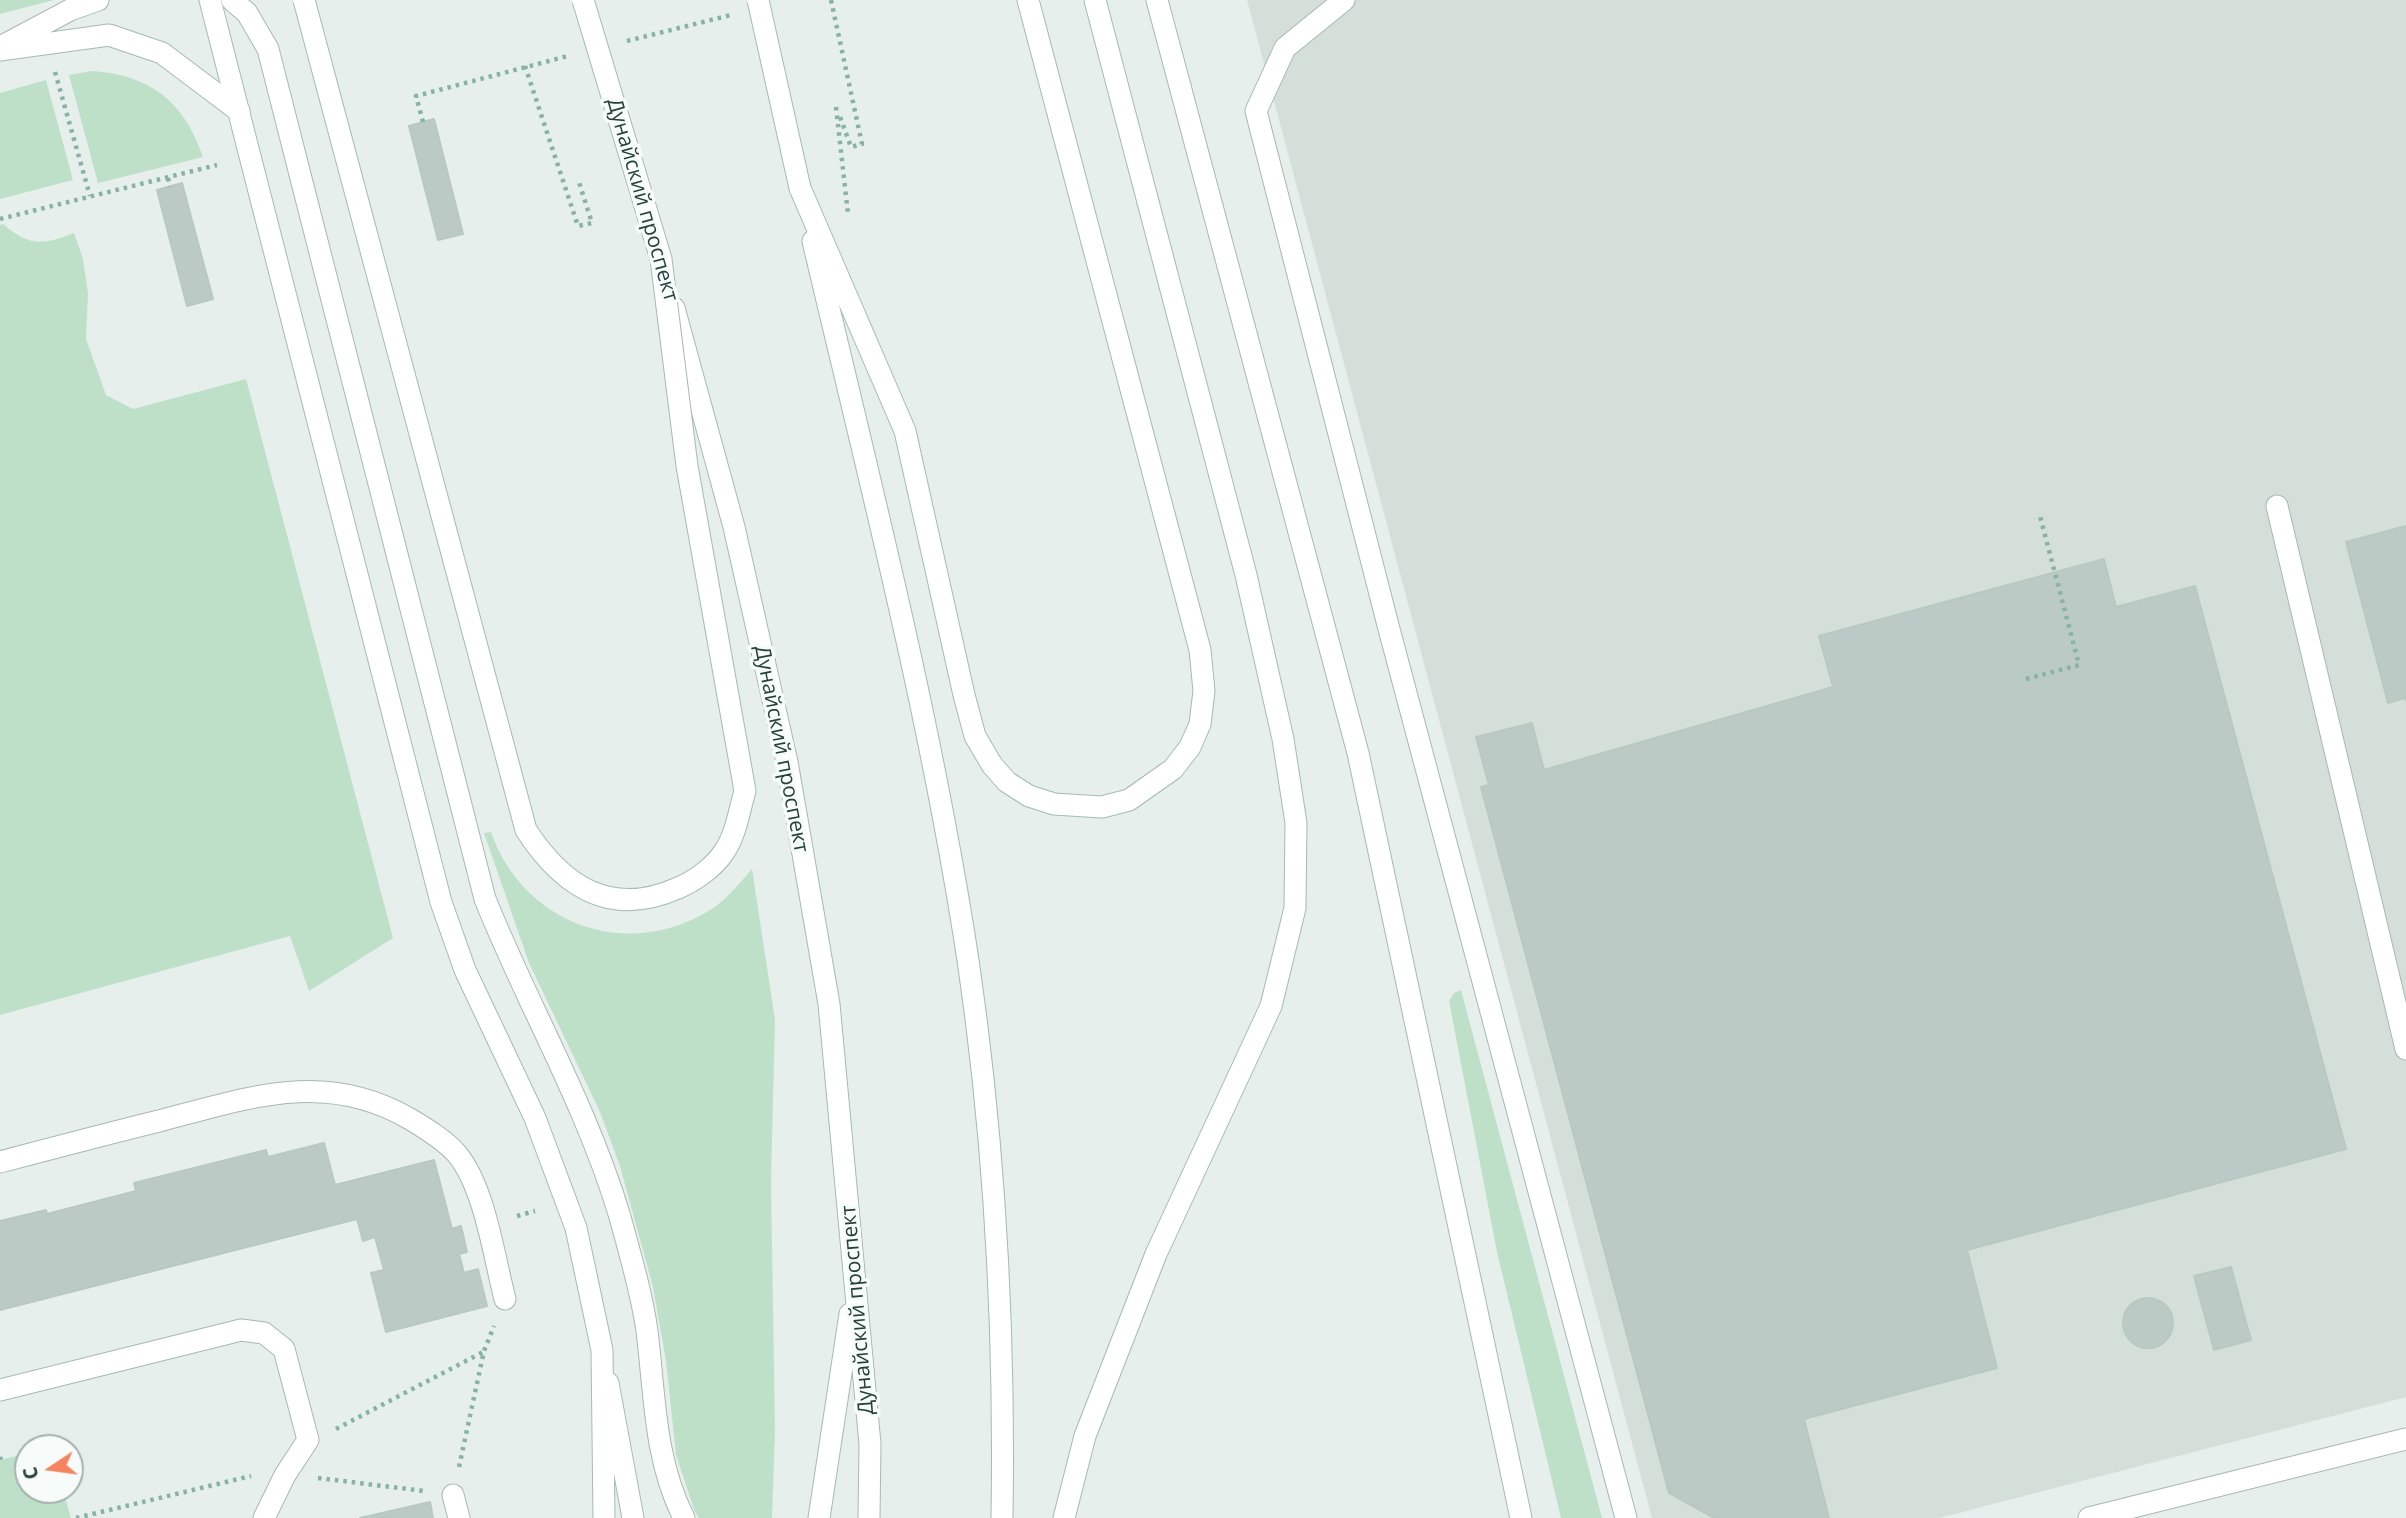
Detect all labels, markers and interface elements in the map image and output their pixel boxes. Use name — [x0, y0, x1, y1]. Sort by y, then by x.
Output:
street label: Дунайский проспект — [601, 95, 683, 305]
street label: Дунайский проспект — [749, 643, 813, 855]
street label: Дунайский проспект — [836, 1204, 880, 1416]
north arrow — [14, 1434, 84, 1504]
text: С — [16, 1464, 45, 1482]

